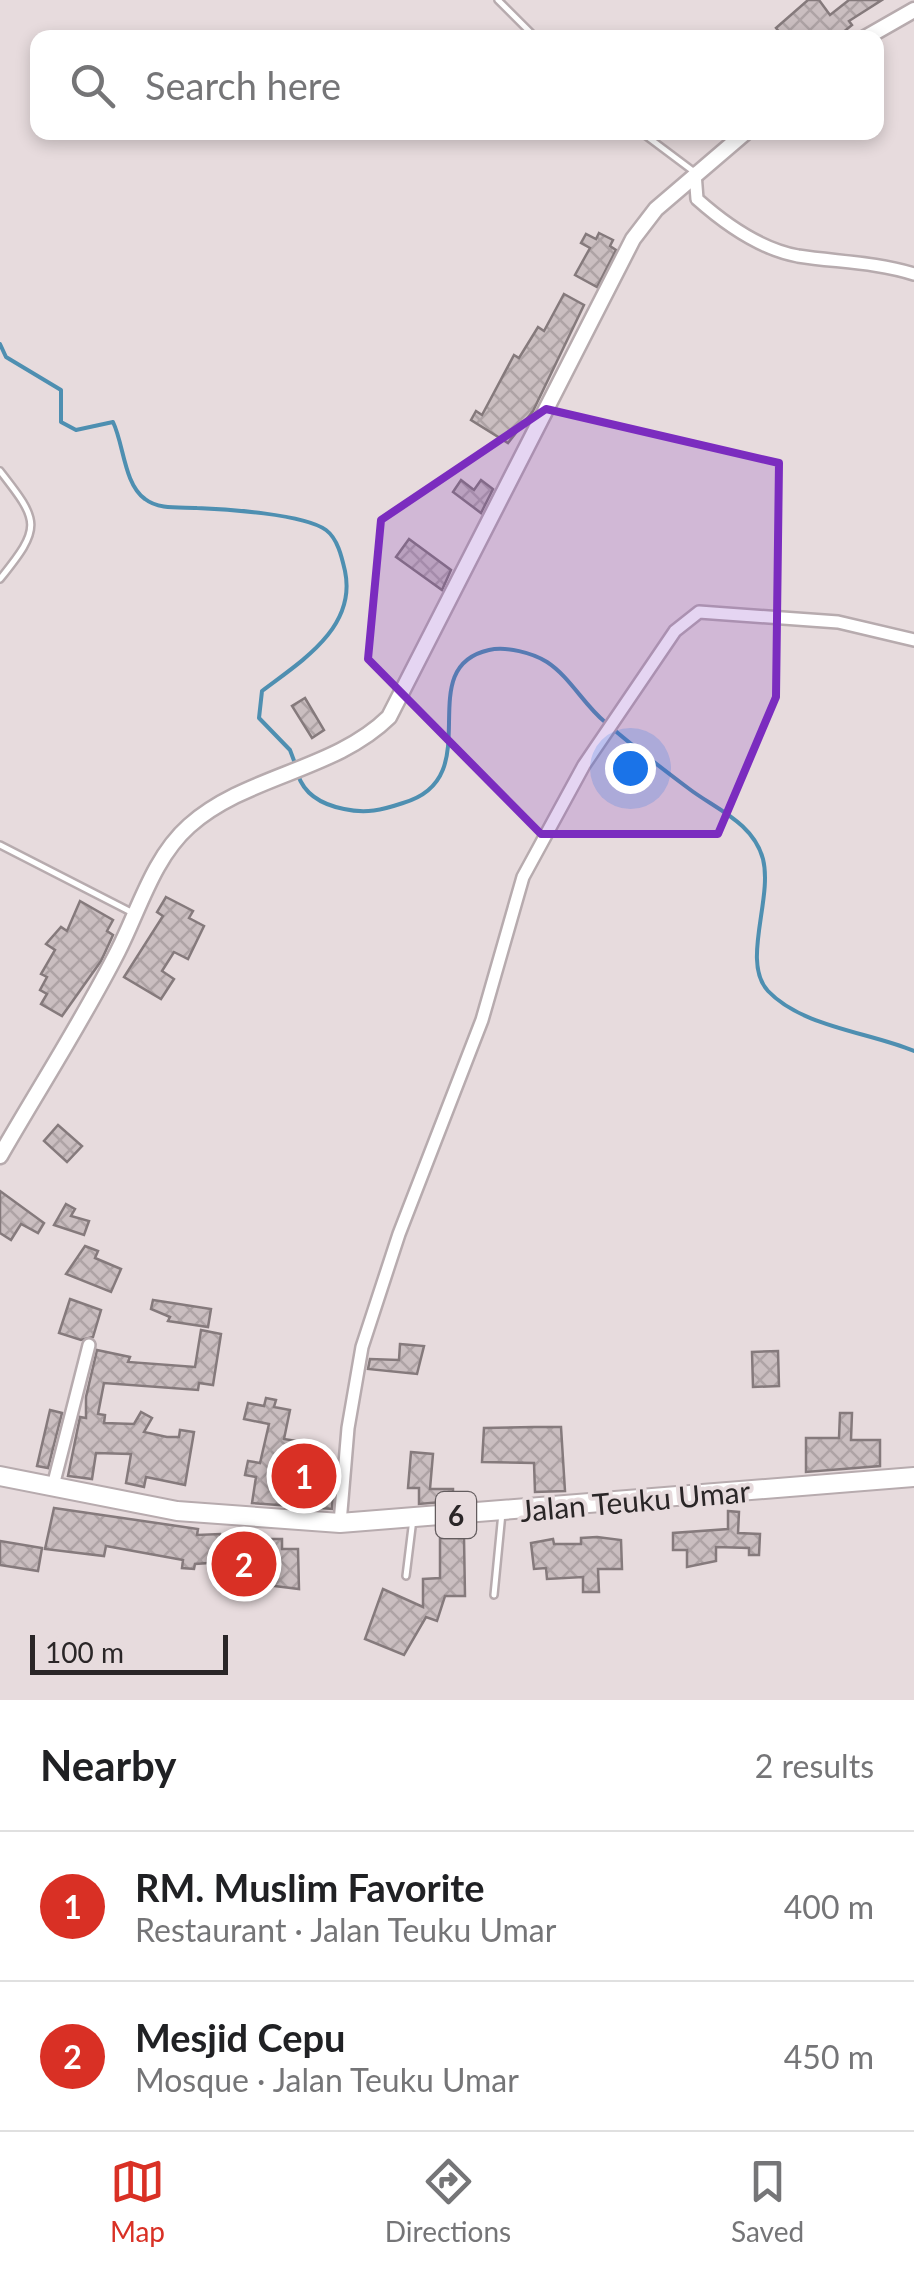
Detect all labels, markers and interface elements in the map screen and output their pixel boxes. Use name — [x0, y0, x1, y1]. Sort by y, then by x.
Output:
search box — [30, 30, 884, 140]
icon: search — [65, 58, 120, 113]
text: Search here — [145, 62, 341, 108]
your location — [605, 743, 656, 794]
pin: 1 — [272, 1438, 336, 1514]
street label: Jalan Teuku Umar — [518, 1472, 752, 1528]
road number: 6 — [436, 1492, 476, 1538]
pin: 2 — [212, 1526, 276, 1602]
scale bar — [30, 1630, 228, 1674]
text: 100 m — [45, 1635, 124, 1669]
text: Nearby — [40, 1740, 177, 1790]
text: 2 results — [755, 1746, 874, 1785]
text: RM. Muslim Favorite — [135, 1864, 485, 1910]
text: 1 — [63, 1887, 82, 1926]
text: 400 m — [784, 1887, 874, 1926]
text: Restaurant · Jalan Teuku Umar — [135, 1910, 556, 1949]
text: Mesjid Cepu — [135, 2014, 345, 2060]
text: 2 — [63, 2037, 82, 2076]
text: 450 m — [784, 2037, 874, 2076]
text: Mosque · Jalan Teuku Umar — [135, 2060, 519, 2099]
tab: Map — [110, 2154, 165, 2248]
tab: Directions — [385, 2154, 511, 2248]
tab: Saved — [731, 2154, 804, 2248]

